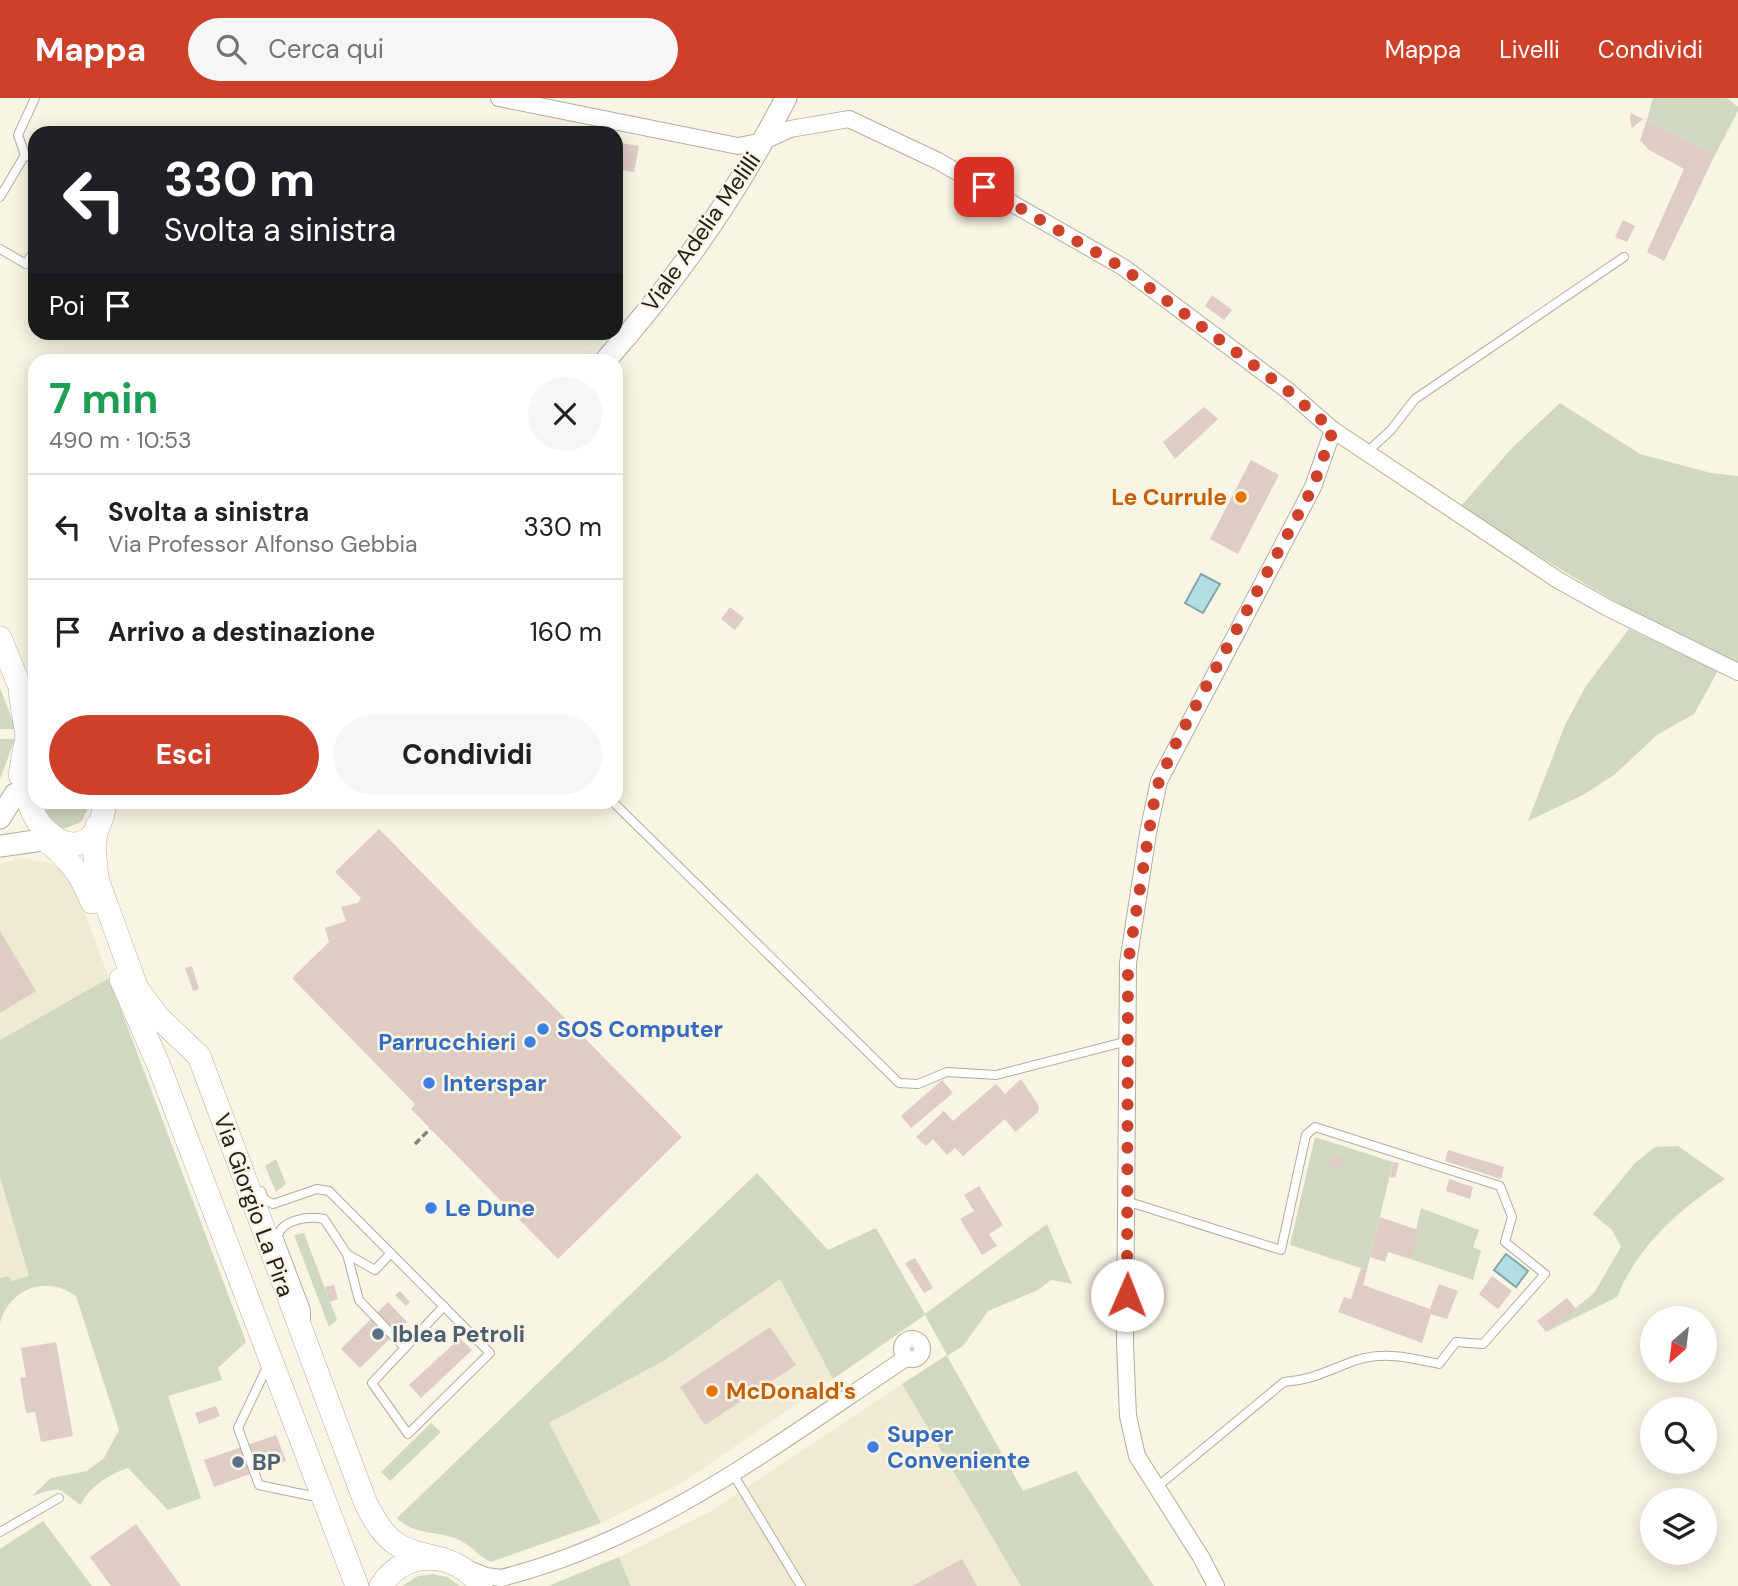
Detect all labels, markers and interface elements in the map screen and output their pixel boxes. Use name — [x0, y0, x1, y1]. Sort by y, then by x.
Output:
search box — [188, 18, 678, 81]
text: Mappa — [35, 28, 146, 71]
icon: search — [212, 30, 250, 68]
text: Cerca qui — [268, 32, 384, 66]
text: Mappa — [1385, 34, 1461, 65]
text: Livelli — [1499, 34, 1560, 65]
text: Condividi — [1598, 34, 1703, 65]
street label: Viale Adelia Melilli — [635, 146, 767, 318]
text: 330 m — [164, 147, 315, 211]
icon: left — [49, 154, 140, 245]
pin — [954, 157, 1014, 217]
icon: arrive — [965, 168, 1003, 206]
text: Svolta a sinistra — [164, 209, 396, 251]
icon: arrive — [99, 287, 137, 325]
text: Poi — [49, 289, 85, 323]
text: 7 min — [49, 371, 158, 426]
button: close — [528, 377, 602, 451]
text: 490 m · 10:53 — [49, 425, 192, 455]
place label: Le Currule — [1111, 482, 1227, 512]
marker: Le Currule — [1233, 489, 1249, 505]
text: Svolta a sinistra — [108, 495, 309, 529]
icon: left — [49, 508, 87, 546]
text: 330 m — [523, 510, 602, 544]
text: Via Professor Alfonso Gebbia — [108, 529, 418, 559]
icon: arrive — [49, 613, 87, 651]
text: Arrivo a destinazione — [108, 615, 375, 649]
text: 160 m — [530, 615, 602, 649]
button: Esci — [49, 715, 319, 795]
button: Condividi — [333, 715, 602, 795]
place label: SOS Computer — [557, 1014, 723, 1044]
marker: SOS Computer — [535, 1021, 551, 1037]
place label: Parrucchieri — [378, 1027, 516, 1057]
marker: Parrucchieri — [522, 1034, 538, 1050]
place label: Interspar — [443, 1068, 547, 1098]
marker: Interspar — [421, 1075, 437, 1091]
street label: Via Giorgio La Pira — [207, 1109, 301, 1301]
place label: Le Dune — [445, 1193, 535, 1223]
marker: Le Dune — [423, 1200, 439, 1216]
position arrow — [1090, 1258, 1164, 1332]
north arrow — [1640, 1306, 1717, 1382]
map controls — [1640, 1306, 1717, 1565]
place label: Iblea Petroli — [392, 1319, 525, 1349]
marker: Iblea Petroli — [370, 1326, 386, 1342]
place label: McDonald's — [726, 1376, 856, 1406]
marker: McDonald's — [704, 1383, 720, 1399]
button: search — [1640, 1397, 1717, 1474]
place label: Super Conveniente — [887, 1419, 1030, 1475]
marker: Super Conveniente — [865, 1439, 881, 1455]
place label: BP — [252, 1447, 281, 1477]
marker: BP — [230, 1454, 246, 1470]
button: layers — [1640, 1488, 1717, 1565]

